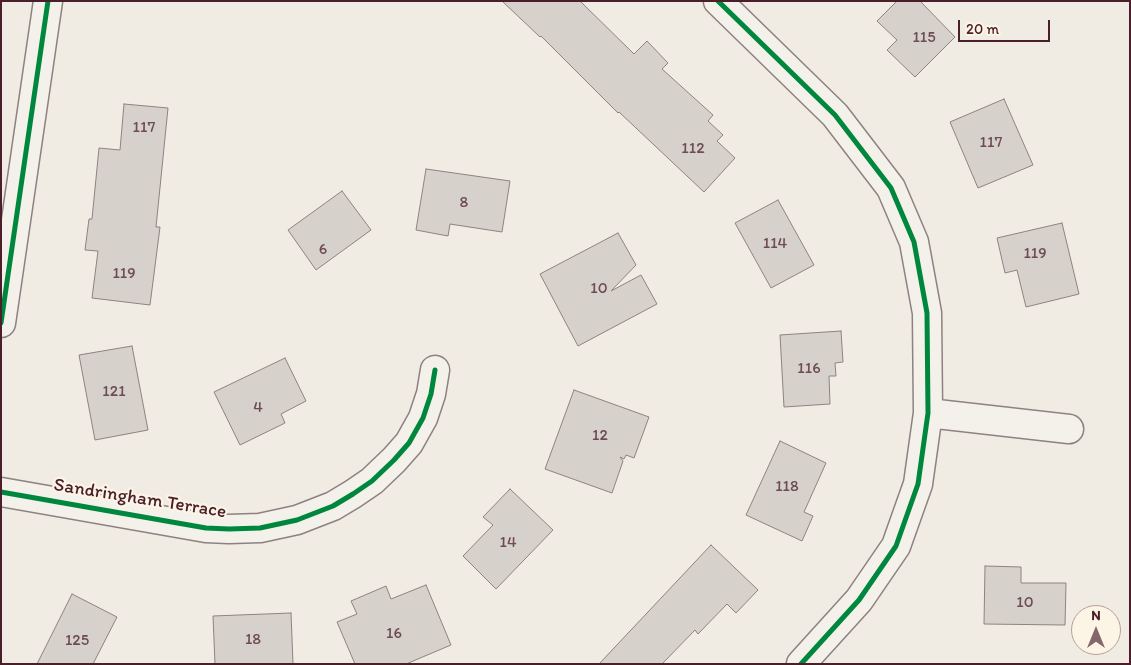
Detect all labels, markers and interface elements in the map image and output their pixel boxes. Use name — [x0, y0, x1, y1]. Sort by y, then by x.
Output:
scale bar — [961, 10, 1054, 42]
text: 20 m — [966, 20, 999, 38]
house number: 115 — [912, 28, 936, 48]
house number: 117 — [133, 118, 155, 138]
house number: 117 — [980, 133, 1002, 153]
house number: 112 — [681, 139, 705, 159]
house number: 8 — [460, 193, 468, 213]
house number: 114 — [763, 234, 787, 254]
house number: 6 — [319, 240, 327, 260]
house number: 119 — [1023, 244, 1047, 264]
house number: 119 — [112, 264, 136, 284]
house number: 10 — [590, 279, 608, 299]
house number: 116 — [797, 359, 821, 379]
house number: 121 — [102, 382, 126, 402]
house number: 4 — [253, 398, 263, 418]
house number: 12 — [592, 426, 608, 446]
street label: Sandringham Terrace — [52, 474, 228, 524]
house number: 118 — [775, 477, 799, 497]
house number: 14 — [499, 533, 517, 553]
house number: 10 — [1016, 593, 1034, 613]
north arrow — [1071, 605, 1121, 655]
text: N — [1091, 607, 1101, 624]
house number: 16 — [386, 624, 402, 644]
house number: 18 — [245, 630, 261, 650]
house number: 125 — [65, 631, 89, 651]

